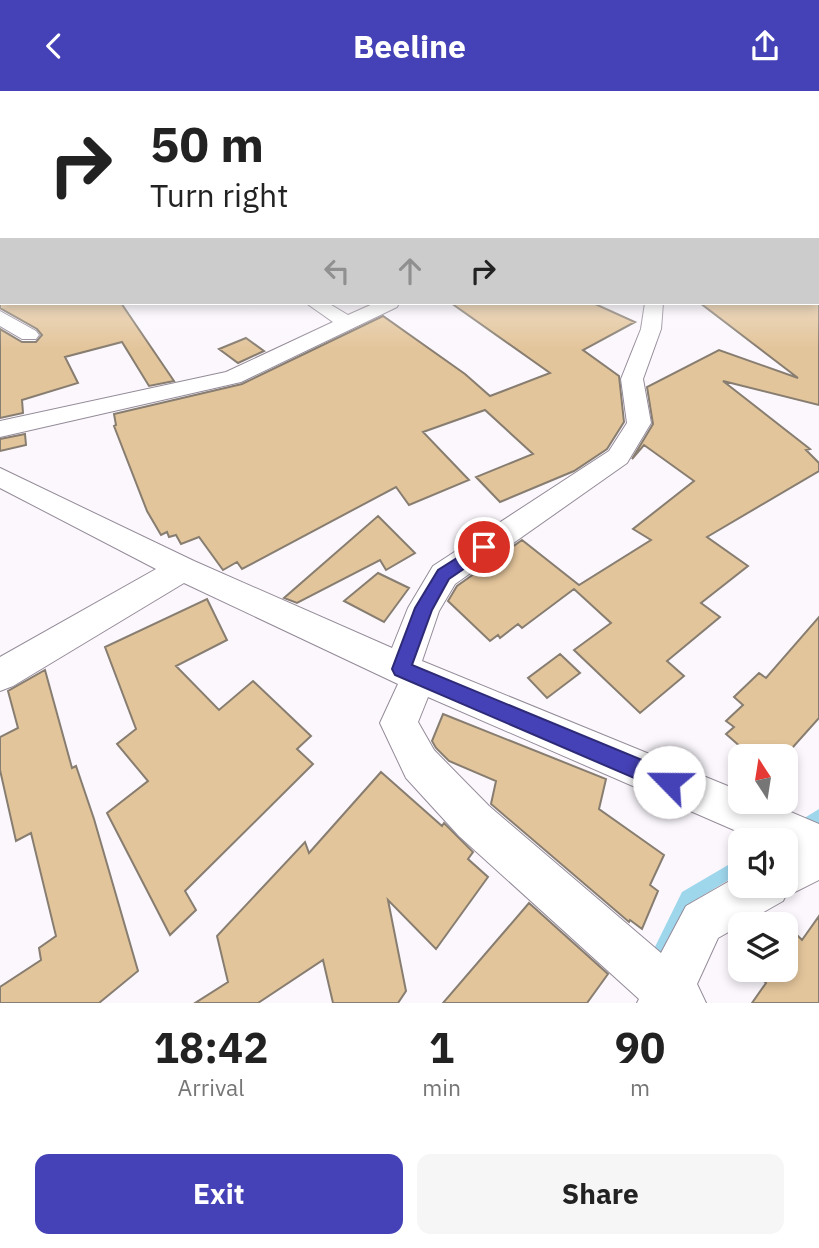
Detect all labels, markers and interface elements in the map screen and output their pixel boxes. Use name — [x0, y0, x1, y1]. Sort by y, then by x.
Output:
text: Beeline — [353, 25, 466, 67]
icon: back — [35, 27, 73, 65]
icon: share — [746, 27, 784, 65]
text: 50 m — [150, 112, 264, 175]
icon: right — [35, 119, 126, 210]
text: Turn right — [150, 174, 288, 216]
icon: left — [318, 252, 356, 290]
icon: ahead — [391, 252, 429, 290]
icon: right — [464, 252, 502, 290]
pin — [454, 517, 514, 577]
icon: arrive — [465, 528, 503, 566]
north arrow — [728, 744, 798, 814]
map controls — [728, 744, 798, 982]
position arrow — [632, 745, 706, 819]
button: sound — [728, 828, 798, 898]
button: layers — [728, 912, 798, 982]
text: 18:42 — [154, 1020, 268, 1075]
text: 1 — [429, 1020, 454, 1075]
text: 90 — [615, 1020, 665, 1075]
text: Arrival — [178, 1072, 245, 1102]
text: min — [422, 1072, 461, 1102]
text: m — [630, 1072, 650, 1102]
button: Exit — [35, 1154, 403, 1234]
button: Share — [417, 1154, 784, 1234]

